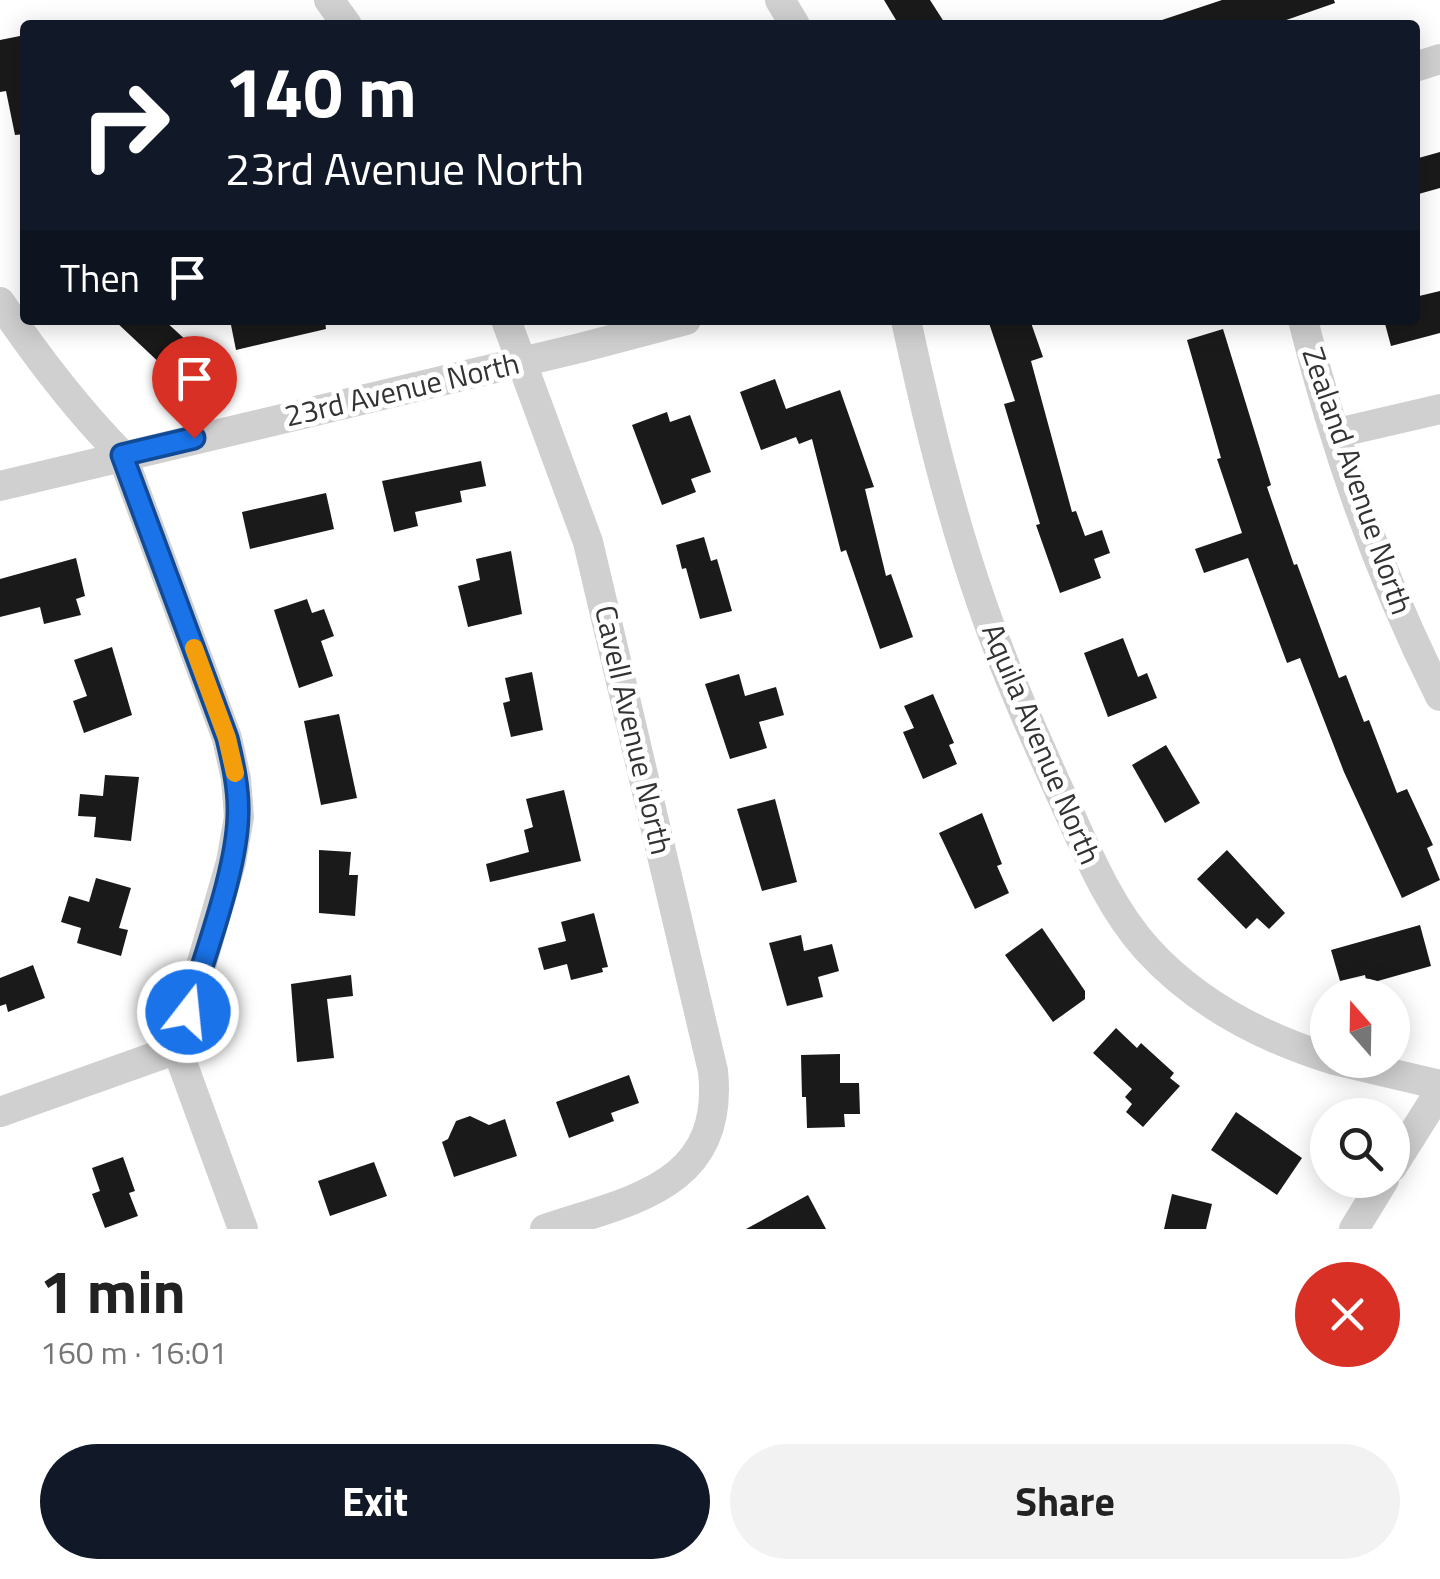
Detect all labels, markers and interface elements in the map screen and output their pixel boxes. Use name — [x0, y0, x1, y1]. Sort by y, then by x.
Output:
text: 140 m — [225, 38, 417, 144]
icon: right — [60, 60, 190, 190]
text: 23rd Avenue North — [225, 134, 584, 202]
text: Then — [60, 249, 140, 307]
icon: arrive — [160, 250, 215, 305]
pin — [152, 336, 237, 439]
street label: 23rd Avenue North — [280, 340, 524, 438]
street label: Zealand Avenue North — [1291, 341, 1425, 621]
icon: arrive — [167, 351, 222, 406]
street label: Cavell Avenue North — [583, 601, 685, 859]
street label: Aquila Avenue North — [970, 616, 1113, 871]
position arrow — [136, 960, 240, 1064]
north arrow — [1310, 978, 1410, 1078]
map controls — [1310, 978, 1410, 1198]
button: search — [1310, 1098, 1410, 1198]
text: 1 min — [40, 1245, 186, 1336]
button: close — [1295, 1262, 1400, 1367]
text: 160 m · 16:01 — [40, 1328, 227, 1376]
button: Exit — [40, 1444, 710, 1559]
button: Share — [730, 1444, 1400, 1559]

